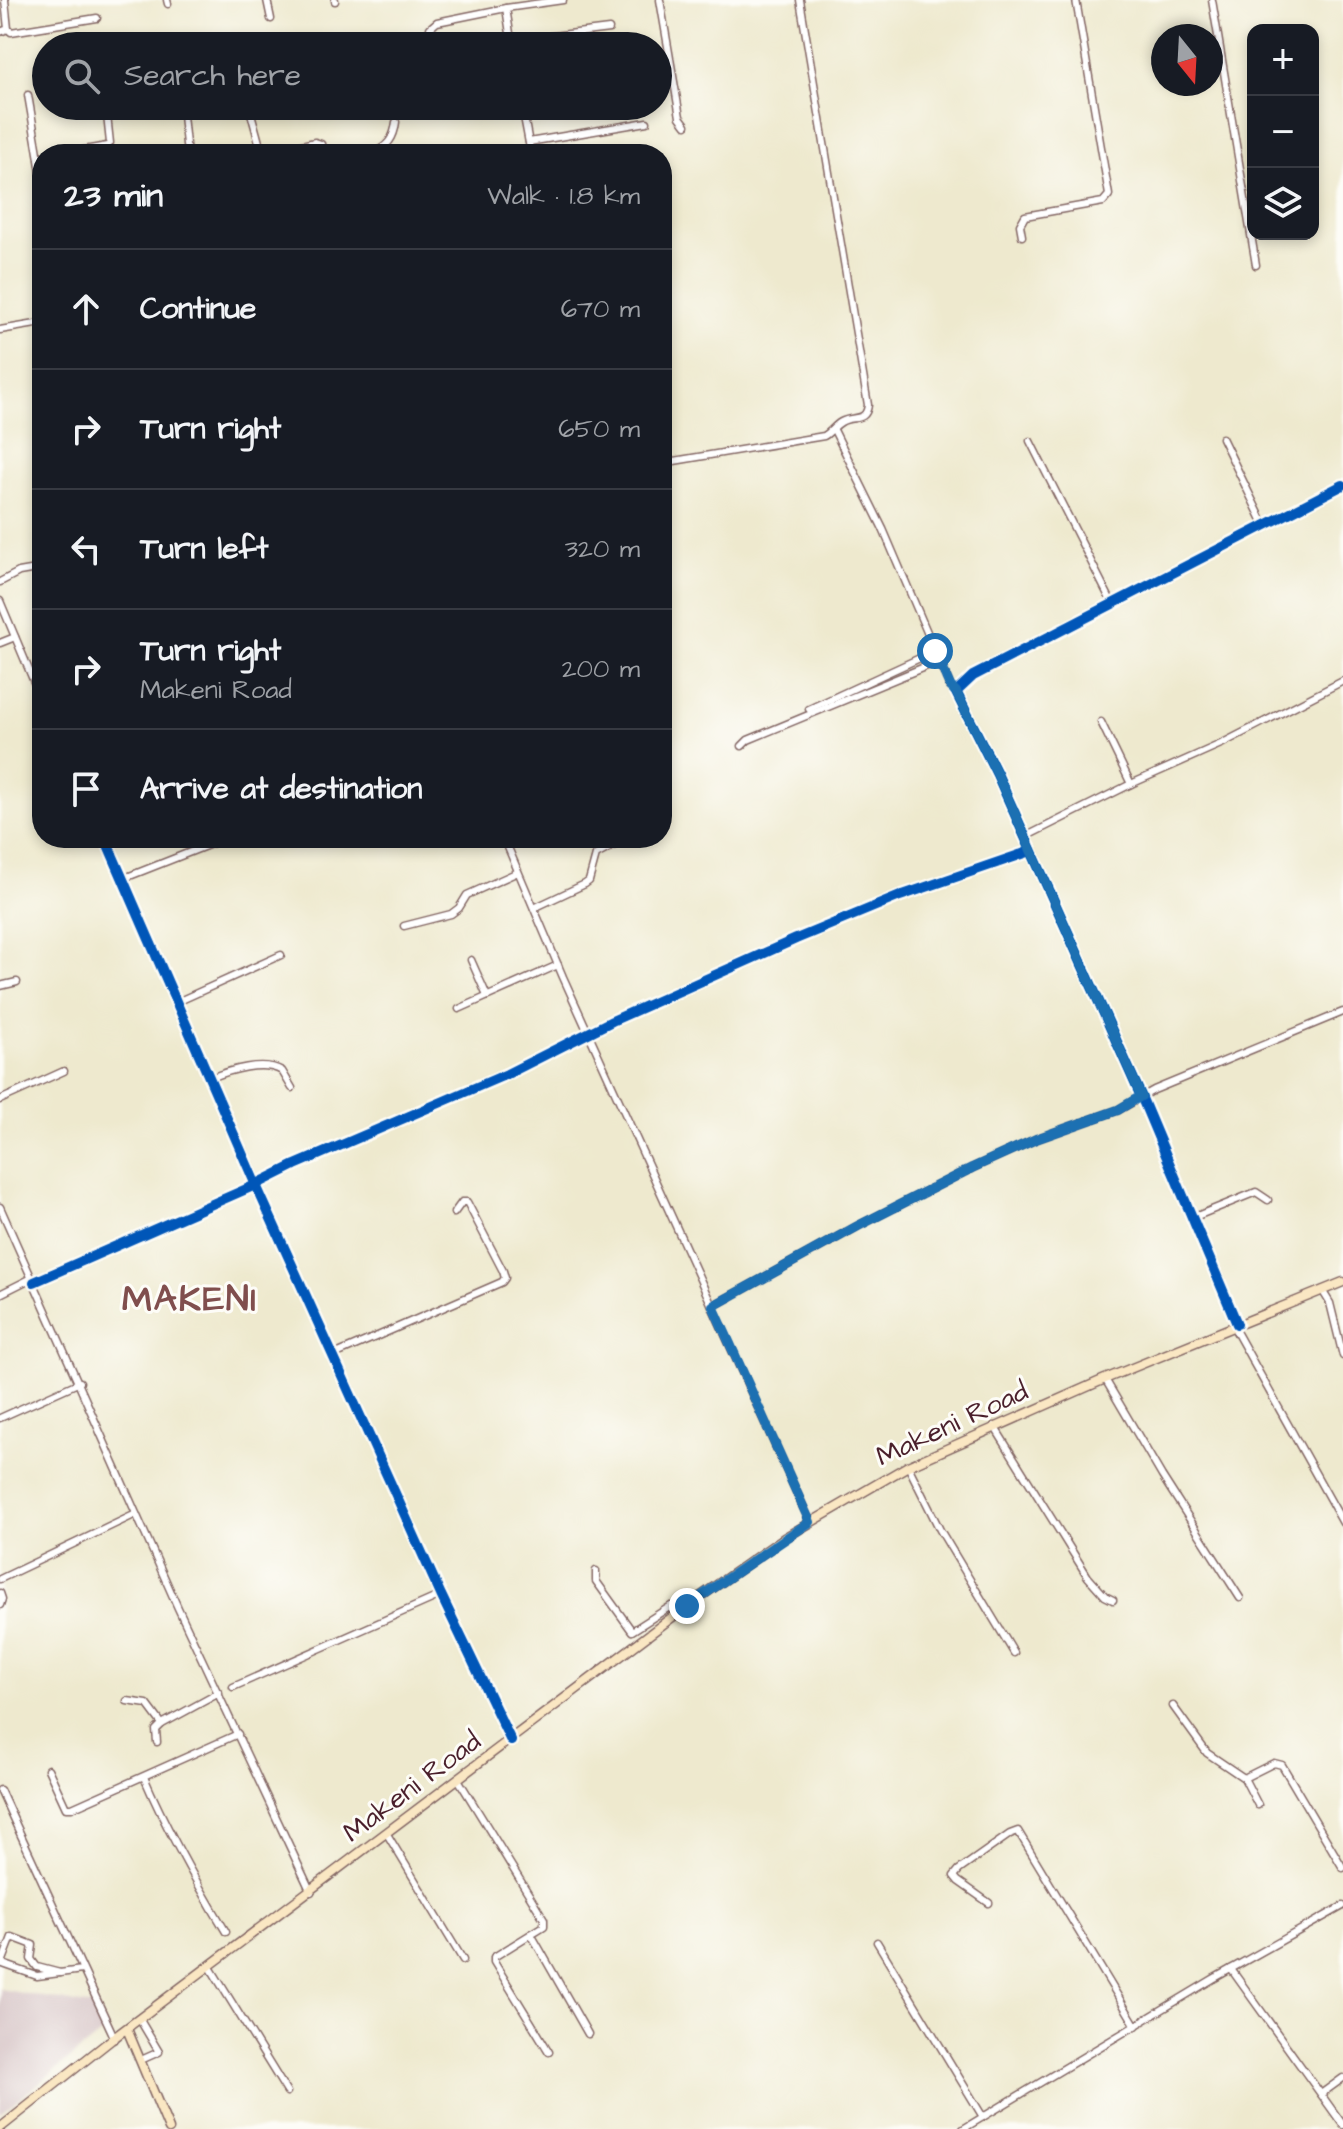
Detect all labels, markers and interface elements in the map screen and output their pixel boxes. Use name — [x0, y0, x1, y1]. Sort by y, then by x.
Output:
north arrow — [1151, 24, 1223, 96]
map controls — [1247, 24, 1319, 240]
button: + — [1247, 24, 1319, 96]
search box — [32, 32, 672, 120]
icon: search — [60, 54, 104, 98]
text: Search here — [124, 55, 301, 97]
button: − — [1247, 96, 1319, 168]
button: layers — [1247, 168, 1319, 240]
text: 23 min — [64, 172, 163, 220]
text: Walk · 1.8 km — [487, 178, 640, 214]
icon: ahead — [64, 287, 108, 331]
text: Continue — [140, 288, 256, 330]
text: 670 m — [561, 291, 640, 327]
icon: right — [64, 407, 108, 451]
text: Turn right — [140, 408, 281, 450]
text: 650 m — [558, 411, 640, 447]
icon: left — [64, 527, 108, 571]
text: Turn left — [140, 528, 268, 570]
text: 320 m — [565, 531, 640, 567]
text: Turn right — [140, 630, 281, 672]
route start — [917, 633, 953, 669]
icon: right — [64, 647, 108, 691]
text: 200 m — [562, 651, 640, 687]
text: Makeni Road — [140, 672, 292, 708]
icon: arrive — [64, 767, 108, 811]
text: Arrive at destination — [140, 768, 422, 810]
district label: MAKENI — [122, 1274, 258, 1325]
street label: Makeni Road — [870, 1372, 1034, 1476]
route end — [669, 1588, 705, 1624]
street label: Makeni Road — [335, 1722, 489, 1852]

